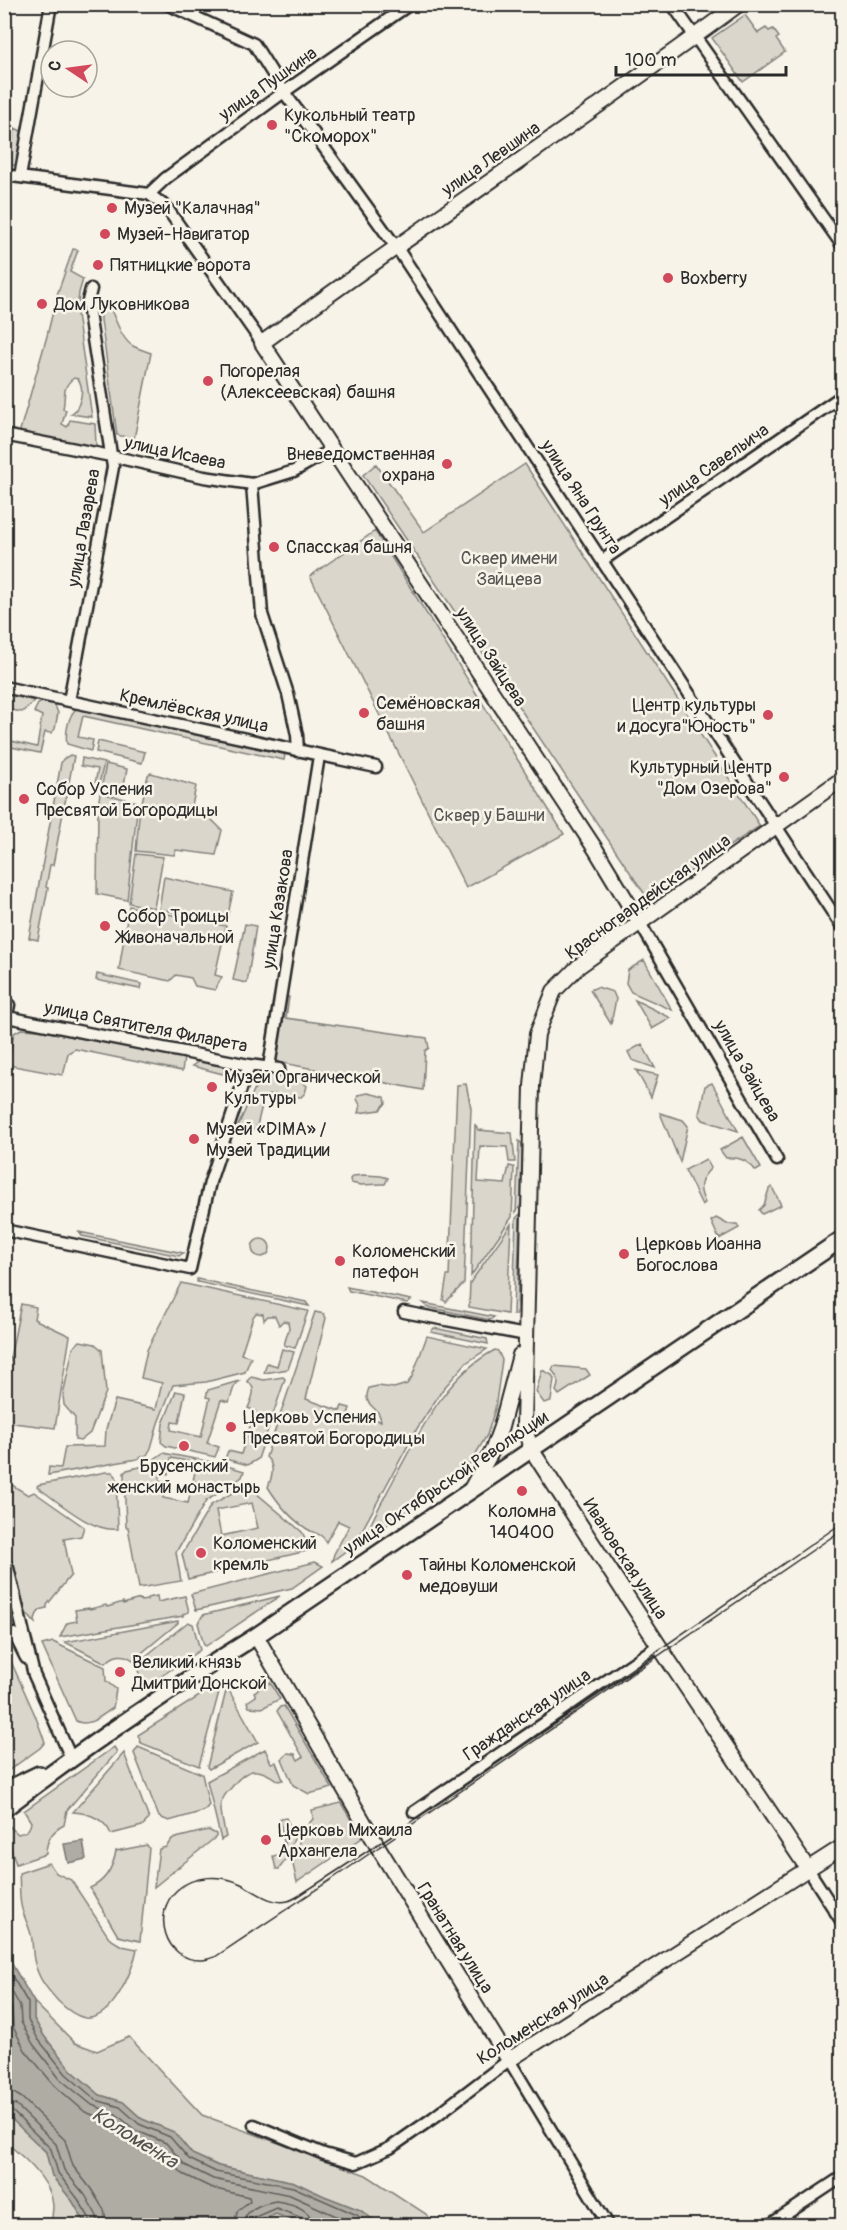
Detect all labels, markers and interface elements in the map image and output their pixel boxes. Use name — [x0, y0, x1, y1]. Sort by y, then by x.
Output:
north arrow — [39, 39, 99, 99]
scale bar — [616, 39, 786, 77]
street label: улица Пушкина — [214, 42, 322, 127]
text: 100 m — [625, 49, 677, 72]
text: С — [45, 59, 66, 73]
place label: Кукольный театр "Скоморох" — [284, 104, 416, 148]
street label: улица Левшина — [436, 116, 545, 202]
marker: Кукольный театр "Скоморох" — [265, 118, 279, 132]
place label: Музей "Калачная" — [124, 197, 261, 220]
marker: Музей "Калачная" — [105, 201, 119, 215]
place label: Музей-Навигатор — [117, 223, 250, 246]
marker: Музей-Навигатор — [98, 227, 112, 241]
place label: Пятницкие ворота — [110, 254, 251, 277]
marker: Пятницкие ворота — [91, 258, 105, 272]
place label: Boxberry — [680, 267, 747, 290]
marker: Boxberry — [661, 271, 675, 285]
place label: Дом Луковникова — [53, 293, 190, 316]
marker: Дом Луковникова — [35, 297, 49, 311]
place label: Погорелая (Алексеевская) башня — [220, 360, 395, 404]
marker: Погорелая (Алексеевская) башня — [201, 374, 215, 388]
street label: улица Савельича — [654, 419, 773, 512]
street label: улица Исаева — [121, 431, 228, 475]
street label: улица Яна Грунта — [535, 435, 626, 558]
place label: Вневедомственная охрана — [287, 443, 435, 487]
marker: Вневедомственная охрана — [440, 457, 454, 471]
street label: улица Лазарева — [62, 467, 106, 590]
place label: Спасская башня — [286, 536, 412, 559]
marker: Спасская башня — [267, 540, 281, 554]
park label: Сквер имени Зайцева — [461, 547, 557, 591]
street label: улица Зайцева — [450, 602, 532, 711]
street label: Кремлёвская улица — [117, 684, 271, 738]
place label: Семёновская башня — [376, 692, 480, 736]
place label: Центр культуры и досуга"Юность" — [617, 694, 756, 738]
marker: Семёновская башня — [357, 706, 371, 720]
marker: Центр культуры и досуга"Юность" — [761, 708, 775, 722]
place label: Культурный Центр "Дом Озерова" — [630, 756, 772, 800]
marker: Культурный Центр "Дом Озерова" — [777, 770, 791, 784]
place label: Собор Успения Пресвятой Богородицы — [36, 778, 218, 822]
marker: Собор Успения Пресвятой Богородицы — [17, 792, 31, 806]
park label: Сквер у Башни — [433, 804, 545, 827]
street label: Красногвардейская улица — [561, 829, 735, 965]
street label: улица Казакова — [257, 848, 299, 971]
place label: Собор Троицы Живоначальной — [114, 905, 234, 949]
marker: Собор Троицы Живоначальной — [98, 919, 112, 933]
street label: улица Святителя Филарета — [41, 996, 250, 1058]
street label: улица Зайцева — [708, 1015, 785, 1126]
place label: Музей Органической Культуры — [224, 1066, 381, 1110]
marker: Музей Органической Культуры — [205, 1080, 219, 1094]
place label: Музей «DIMA» / Музей Традиции — [206, 1118, 330, 1162]
marker: Музей «DIMA» / Музей Традиции — [187, 1132, 201, 1146]
place label: Церковь Иоанна Богослова — [636, 1233, 761, 1277]
place label: Коломенский патефон — [352, 1240, 456, 1284]
marker: Церковь Иоанна Богослова — [617, 1247, 631, 1261]
marker: Коломенский патефон — [333, 1254, 347, 1268]
place label: Церковь Успения Пресвятой Богородицы — [243, 1406, 425, 1450]
street label: улица Октябрьской Революции — [339, 1406, 553, 1561]
marker: Церковь Успения Пресвятой Богородицы — [224, 1420, 238, 1434]
marker: Брусенский женский монастырь — [177, 1439, 191, 1453]
place label: Брусенский женский монастырь — [107, 1455, 261, 1499]
marker: Коломна 140400 — [515, 1484, 529, 1498]
street label: Ивановская улица — [577, 1494, 673, 1624]
place label: Коломна 140400 — [488, 1500, 556, 1544]
place label: Коломенский кремль — [213, 1532, 317, 1576]
marker: Коломенский кремль — [194, 1546, 208, 1560]
place label: Тайны Коломенской медовуши — [419, 1554, 576, 1598]
marker: Тайны Коломенской медовуши — [400, 1568, 414, 1582]
place label: Великий князь Дмитрий Донской — [131, 1651, 267, 1695]
street label: Гражданская улица — [459, 1664, 595, 1766]
marker: Великий князь Дмитрий Донской — [113, 1665, 127, 1679]
place label: Церковь Михаила Архангела — [278, 1819, 412, 1863]
marker: Церковь Михаила Архангела — [259, 1833, 273, 1847]
street label: Гранатная улица — [412, 1878, 498, 1998]
street label: Коломенская улица — [473, 1968, 613, 2070]
water label: Коломенка — [88, 2102, 184, 2175]

